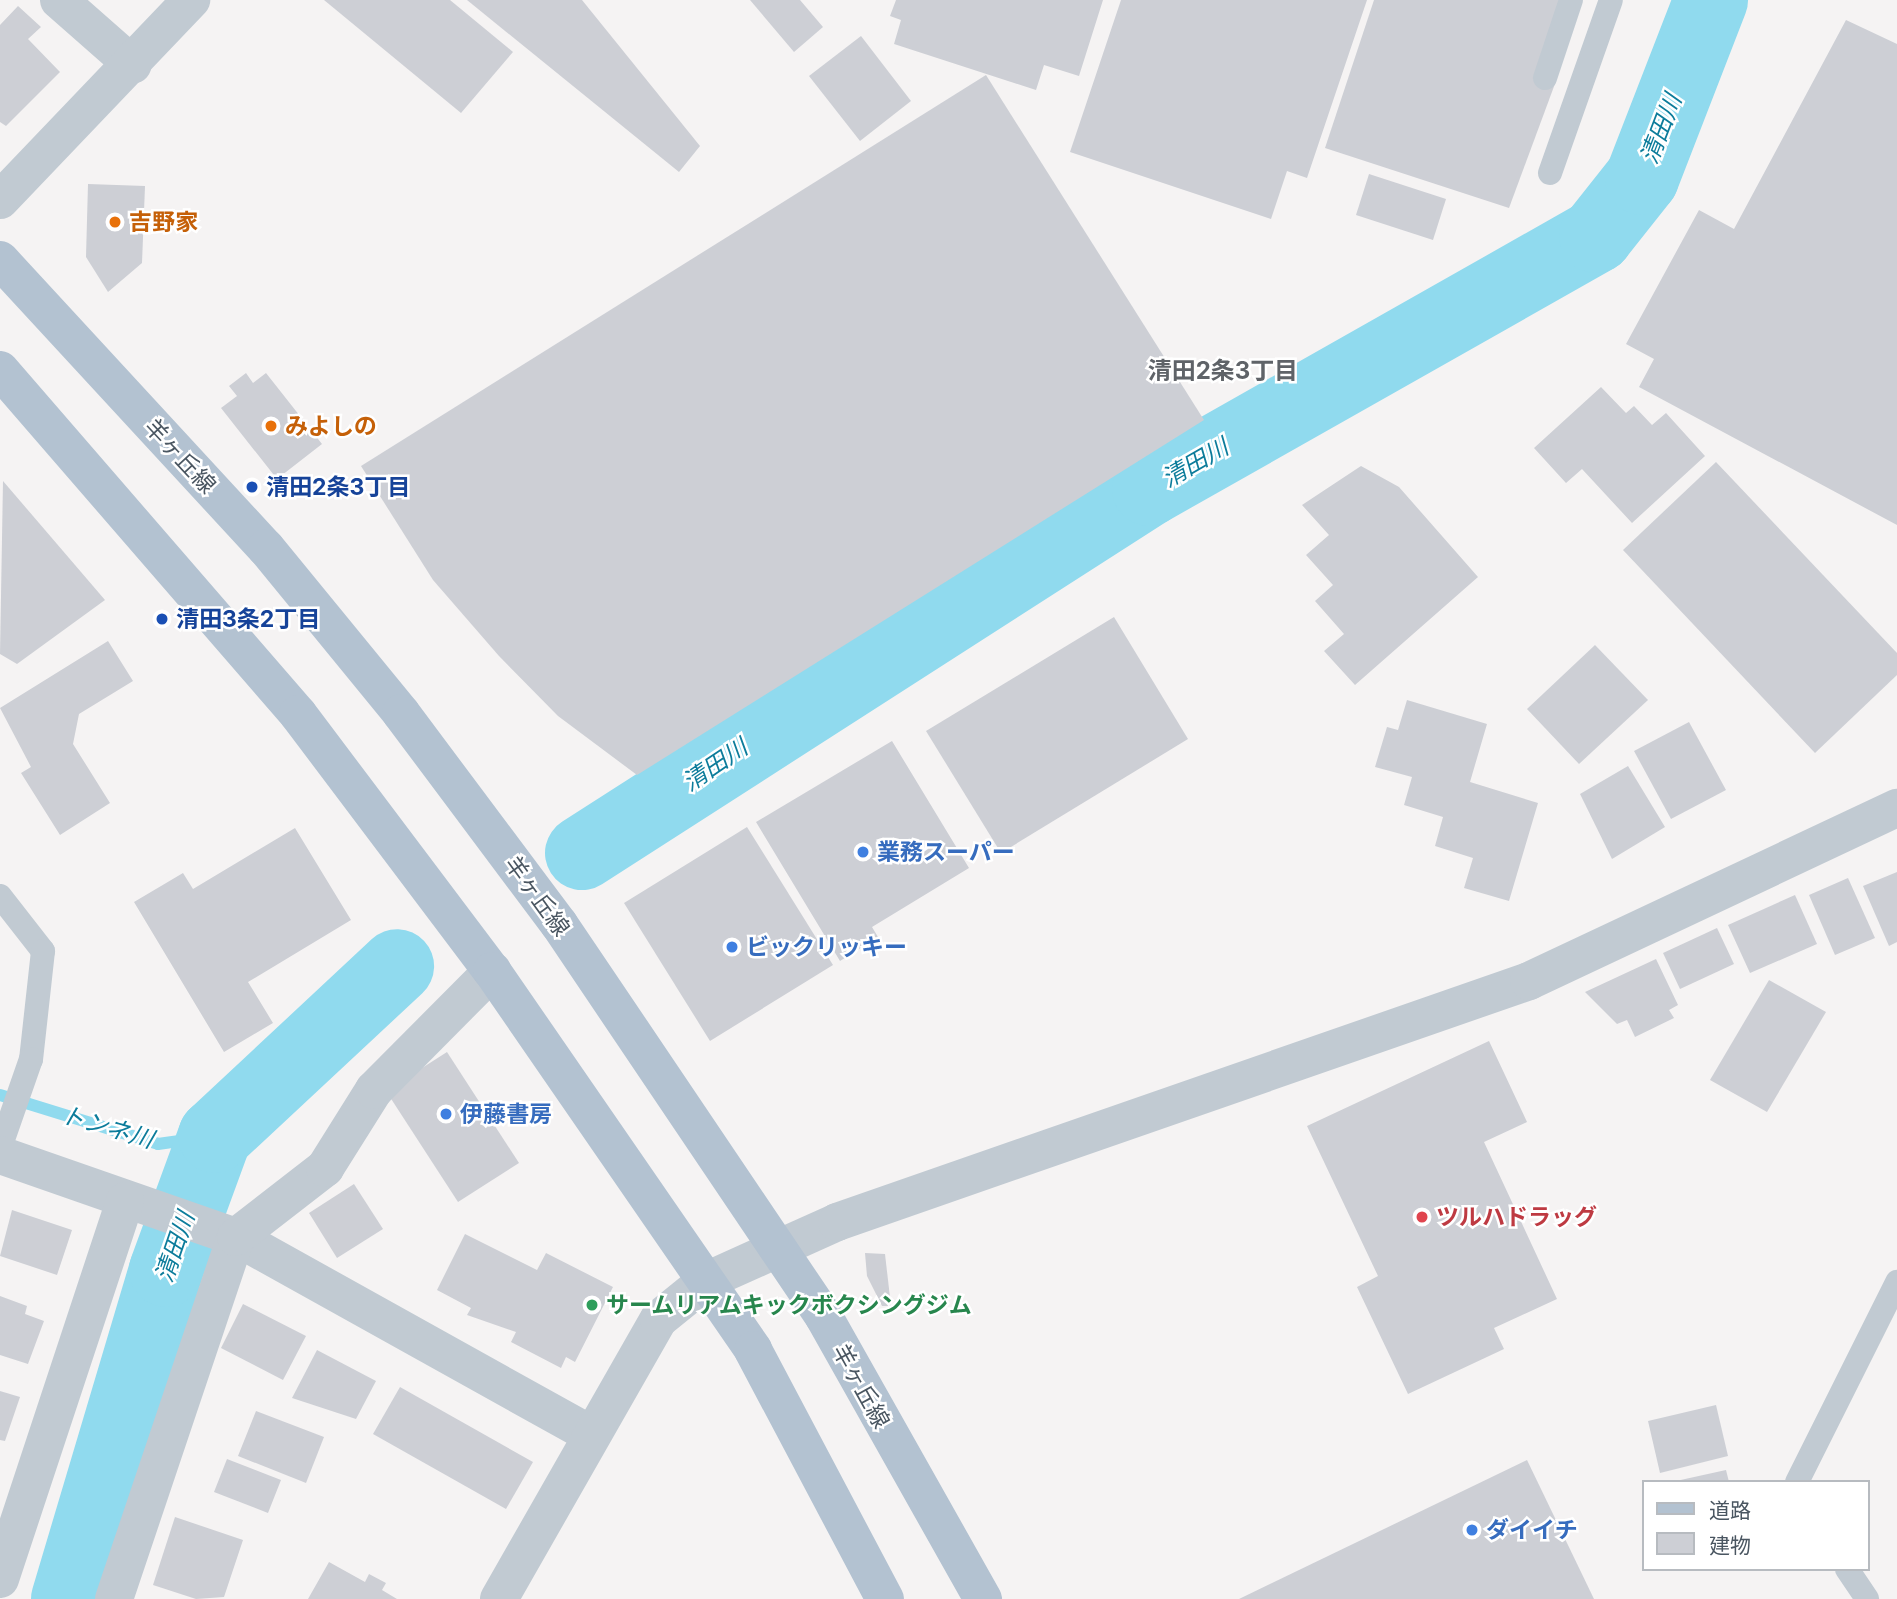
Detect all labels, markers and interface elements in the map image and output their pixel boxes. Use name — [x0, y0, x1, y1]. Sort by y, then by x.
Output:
water label: 清田川 — [1635, 90, 1687, 168]
place label: 吉野家 — [129, 208, 198, 236]
marker: 吉野家 — [107, 214, 123, 230]
district label: 清田2条3丁目 — [1148, 357, 1298, 385]
place label: みよしの — [285, 412, 377, 440]
street label: 羊ヶ丘線 — [139, 413, 221, 499]
marker: みよしの — [263, 418, 279, 434]
water label: 清田川 — [1157, 433, 1233, 493]
place label: 清田2条3丁目 — [266, 473, 410, 501]
marker: 清田2条3丁目 — [244, 479, 260, 495]
place label: 清田3条2丁目 — [176, 605, 320, 633]
marker: 清田3条2丁目 — [154, 611, 170, 627]
water label: 清田川 — [677, 733, 753, 797]
place label: 業務スーパー — [877, 838, 1015, 866]
marker: 業務スーパー — [855, 844, 871, 860]
street label: 羊ヶ丘線 — [499, 851, 575, 941]
place label: ビックリッキー — [746, 933, 907, 961]
marker: ビックリッキー — [724, 939, 740, 955]
water label: トンネ川 — [57, 1100, 157, 1154]
place label: 伊藤書房 — [460, 1100, 552, 1128]
marker: 伊藤書房 — [438, 1106, 454, 1122]
place label: ツルハドラッグ — [1436, 1203, 1597, 1231]
water label: 清田川 — [150, 1208, 200, 1286]
marker: ツルハドラッグ — [1414, 1209, 1430, 1225]
place label: サームリアムキックボクシングジム — [606, 1291, 974, 1319]
marker: サームリアムキックボクシングジム — [584, 1297, 600, 1313]
street label: 羊ヶ丘線 — [827, 1339, 895, 1433]
legend — [1642, 1480, 1869, 1571]
text: 道路 — [1709, 1498, 1751, 1523]
place label: ダイイチ — [1486, 1516, 1578, 1544]
marker: ダイイチ — [1464, 1522, 1480, 1538]
text: 建物 — [1709, 1533, 1751, 1558]

